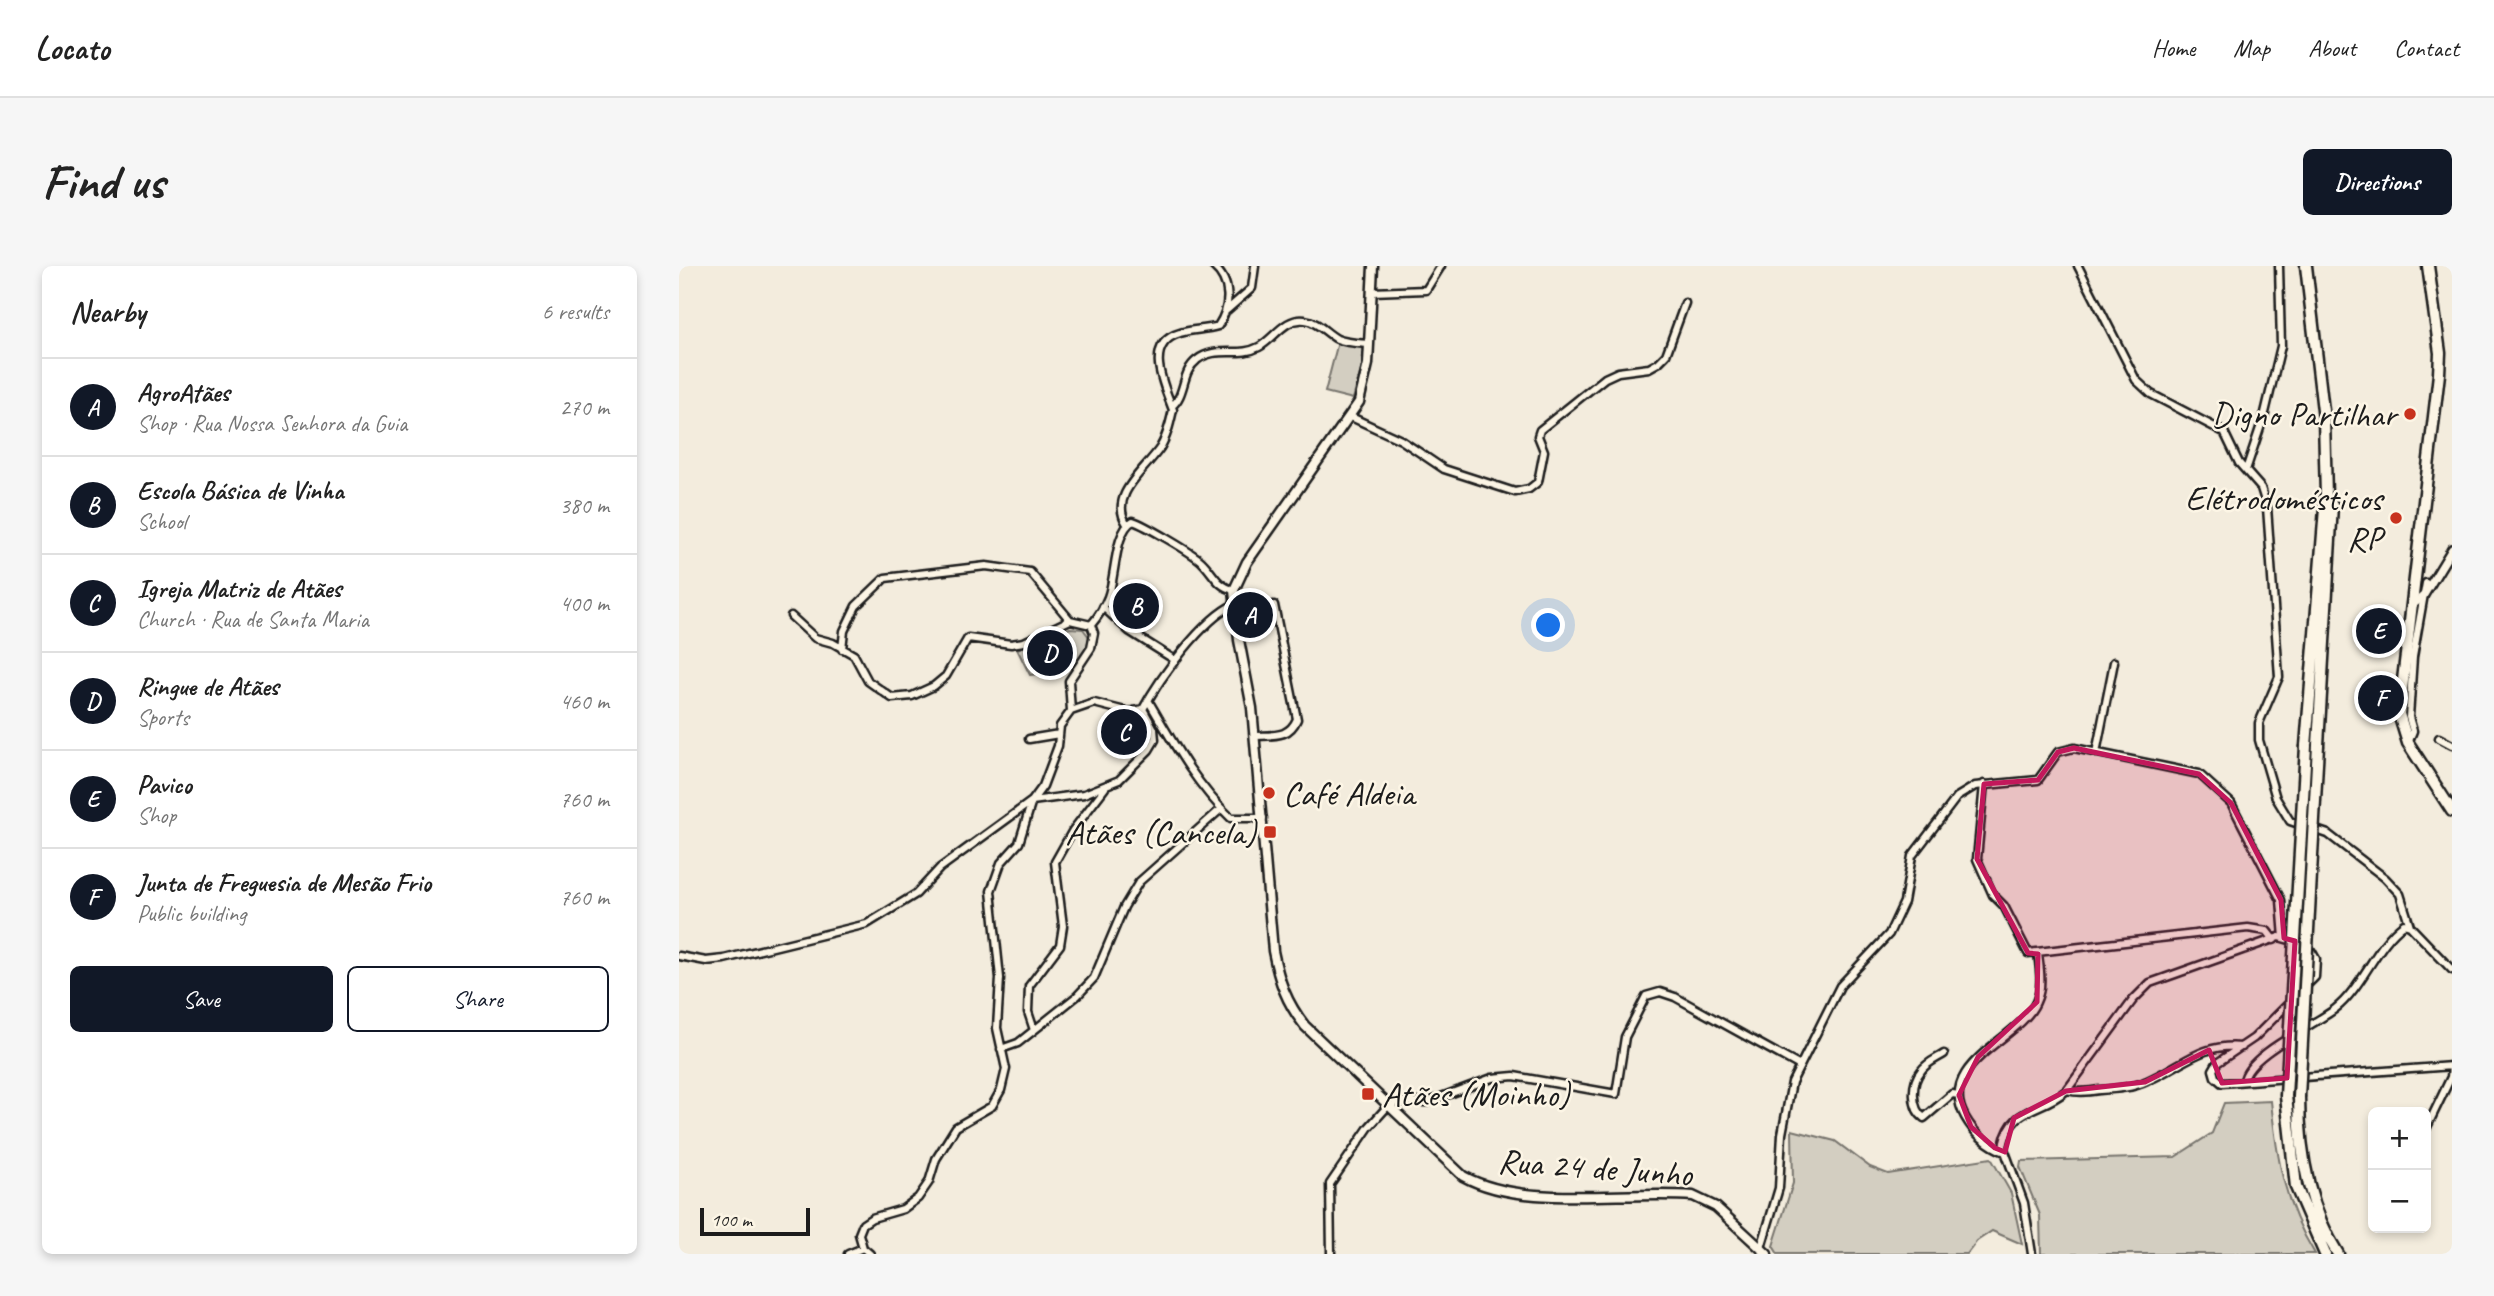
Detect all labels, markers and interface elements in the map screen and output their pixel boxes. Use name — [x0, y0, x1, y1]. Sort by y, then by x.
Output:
text: Locato — [35, 27, 109, 69]
text: Home — [2152, 33, 2195, 63]
text: Map — [2233, 33, 2270, 63]
text: About — [2308, 33, 2356, 63]
text: Contact — [2394, 33, 2459, 63]
button: Directions — [2303, 149, 2452, 215]
text: Find us — [42, 151, 164, 213]
text: Nearby — [70, 293, 146, 331]
text: 6 results — [542, 297, 609, 326]
text: AgroAtães — [137, 376, 230, 409]
place label: Digno Partilhar — [2211, 392, 2399, 437]
text: A — [87, 393, 99, 422]
text: 270 m — [560, 393, 609, 422]
marker: Digno Partilhar — [2402, 406, 2418, 422]
text: Shop · Rua Nossa Senhora da Guia — [137, 409, 407, 438]
text: Escola Básica de Vinha — [137, 474, 344, 507]
place label: Elétrodomésticos RP — [2185, 476, 2386, 561]
text: B — [87, 491, 99, 520]
text: 380 m — [560, 491, 609, 520]
text: School — [137, 507, 186, 536]
marker: Elétrodomésticos RP — [2388, 510, 2404, 526]
text: Igreja Matriz de Atães — [137, 572, 341, 605]
pin: B — [1113, 580, 1159, 632]
text: C — [88, 589, 98, 618]
text: 400 m — [560, 589, 609, 618]
pin: A — [1227, 589, 1273, 641]
text: Church · Rua de Santa Maria — [137, 605, 369, 634]
pin: E — [2356, 605, 2402, 657]
your location — [1531, 608, 1565, 642]
pin: D — [1027, 627, 1073, 679]
text: Ringue de Atães — [137, 670, 279, 703]
pin: F — [2358, 672, 2404, 724]
text: D — [86, 687, 100, 716]
text: 460 m — [560, 687, 609, 716]
text: Sports — [137, 703, 189, 732]
pin: C — [1101, 706, 1147, 758]
text: Pavico — [137, 768, 192, 801]
place label: Café Aldeia — [1283, 771, 1417, 816]
text: E — [87, 785, 99, 814]
text: 760 m — [560, 785, 609, 814]
marker: Café Aldeia — [1261, 785, 1277, 801]
text: Shop — [137, 801, 176, 830]
place label: Atães (Cancela) — [1065, 810, 1258, 855]
marker: Atães (Cancela) — [1262, 824, 1278, 840]
text: Junta de Freguesia de Mesão Frio — [137, 866, 431, 899]
text: F — [88, 883, 98, 912]
text: 760 m — [560, 883, 609, 912]
text: Public building — [137, 899, 246, 928]
button: Save — [70, 966, 333, 1032]
button: Share — [347, 966, 609, 1032]
place label: Atães (Moinho) — [1382, 1072, 1572, 1117]
marker: Atães (Moinho) — [1360, 1086, 1376, 1102]
map controls — [2368, 1107, 2431, 1233]
button: + — [2368, 1107, 2431, 1170]
street label: Rua 24 de Junho — [1496, 1138, 1695, 1197]
button: − — [2368, 1170, 2431, 1233]
scale bar — [700, 1205, 810, 1237]
text: 100 m — [711, 1208, 752, 1232]

